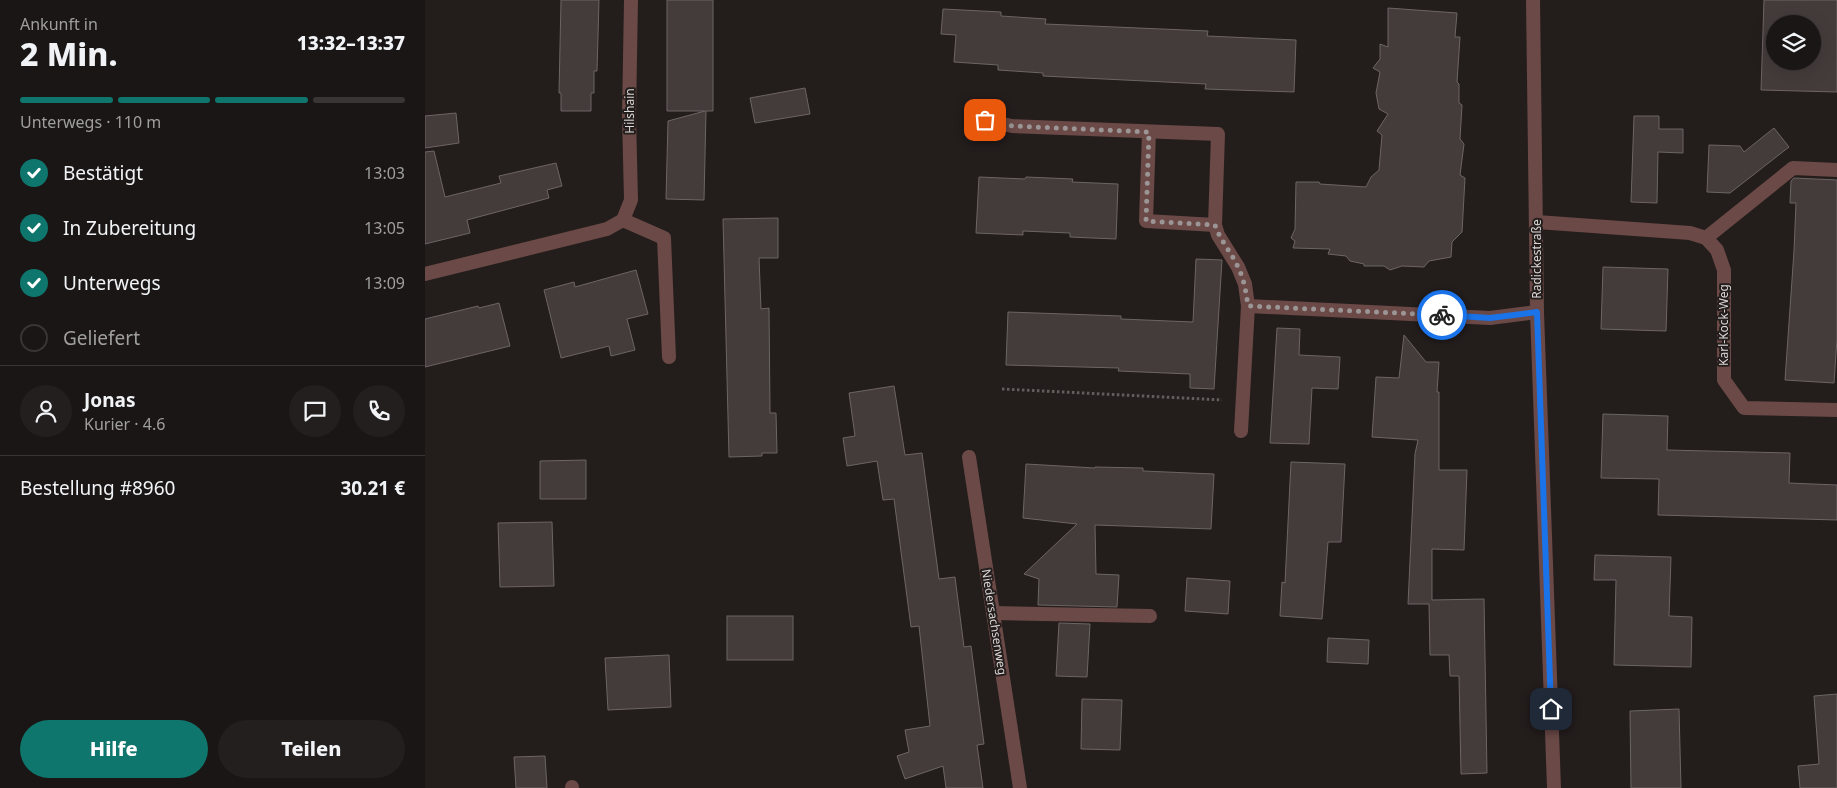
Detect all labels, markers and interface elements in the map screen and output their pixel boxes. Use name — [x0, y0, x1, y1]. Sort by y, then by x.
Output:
text: Ankunft in — [20, 13, 98, 35]
map controls — [1766, 15, 1821, 70]
button: layers — [1766, 15, 1821, 70]
text: 13:32–13:37 — [297, 30, 405, 56]
text: 2 Min. — [20, 32, 118, 75]
street label: Hilshain — [621, 88, 638, 134]
pin — [964, 99, 1006, 141]
icon: bag — [971, 106, 999, 134]
text: Unterwegs · 110 m — [20, 111, 161, 133]
icon: check — [20, 159, 48, 187]
text: Bestätigt — [63, 160, 143, 186]
text: 13:03 — [364, 162, 405, 184]
icon: check — [20, 214, 48, 242]
text: In Zubereitung — [63, 215, 196, 241]
text: 13:05 — [364, 217, 405, 239]
street label: Radickestraße — [1528, 219, 1545, 299]
icon: check — [20, 269, 48, 297]
text: Unterwegs — [63, 270, 161, 296]
text: 13:09 — [364, 272, 405, 294]
street label: Karl-Kock-Weg — [1715, 284, 1732, 366]
courier — [1417, 290, 1467, 340]
icon: bike — [1428, 301, 1456, 329]
text: Geliefert — [63, 325, 140, 351]
button: person — [20, 385, 72, 437]
button: chat — [289, 385, 341, 437]
button: phone — [353, 385, 405, 437]
text: Jonas — [84, 387, 135, 413]
text: Kurier · 4.6 — [84, 413, 165, 435]
text: Bestellung #8960 — [20, 475, 175, 501]
text: 30.21 € — [340, 475, 405, 501]
street label: Niedersachsenweg — [978, 568, 1011, 676]
pin — [1530, 688, 1572, 730]
icon: home — [1537, 695, 1565, 723]
button: Hilfe — [20, 720, 208, 778]
button: Teilen — [218, 720, 405, 778]

